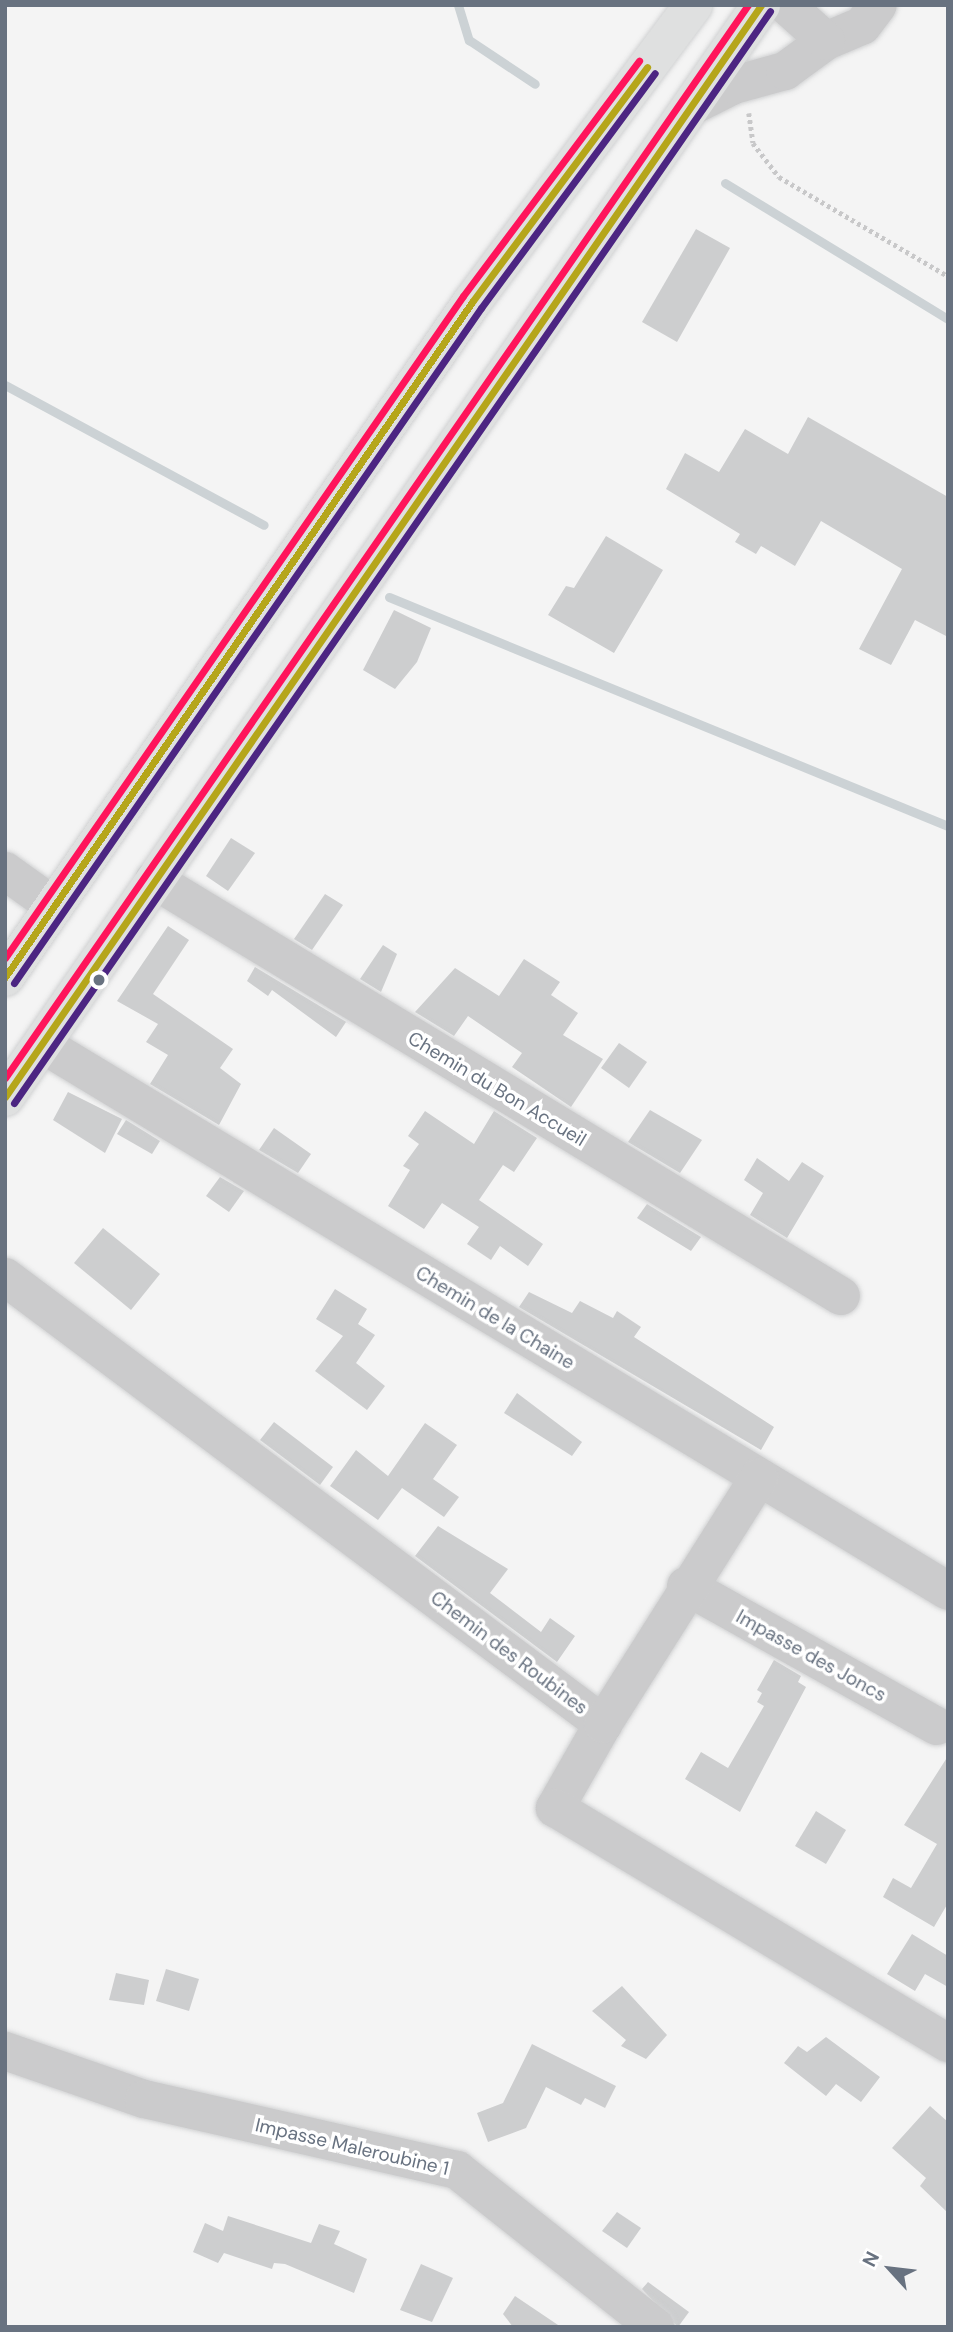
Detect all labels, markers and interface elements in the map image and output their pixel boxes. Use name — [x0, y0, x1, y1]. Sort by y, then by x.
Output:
unlabelled marker — [92, 973, 106, 987]
street label: Chemin du Bon Accueil — [404, 1027, 590, 1151]
street label: Chemin de la Chaine — [411, 1262, 579, 1374]
street label: Chemin des Roubines — [426, 1587, 592, 1719]
street label: Impasse des Joncs — [732, 1605, 890, 1707]
street label: Impasse Maleroubine 1 — [253, 2114, 451, 2180]
north arrow — [855, 2234, 925, 2304]
text: N — [857, 2247, 885, 2271]

